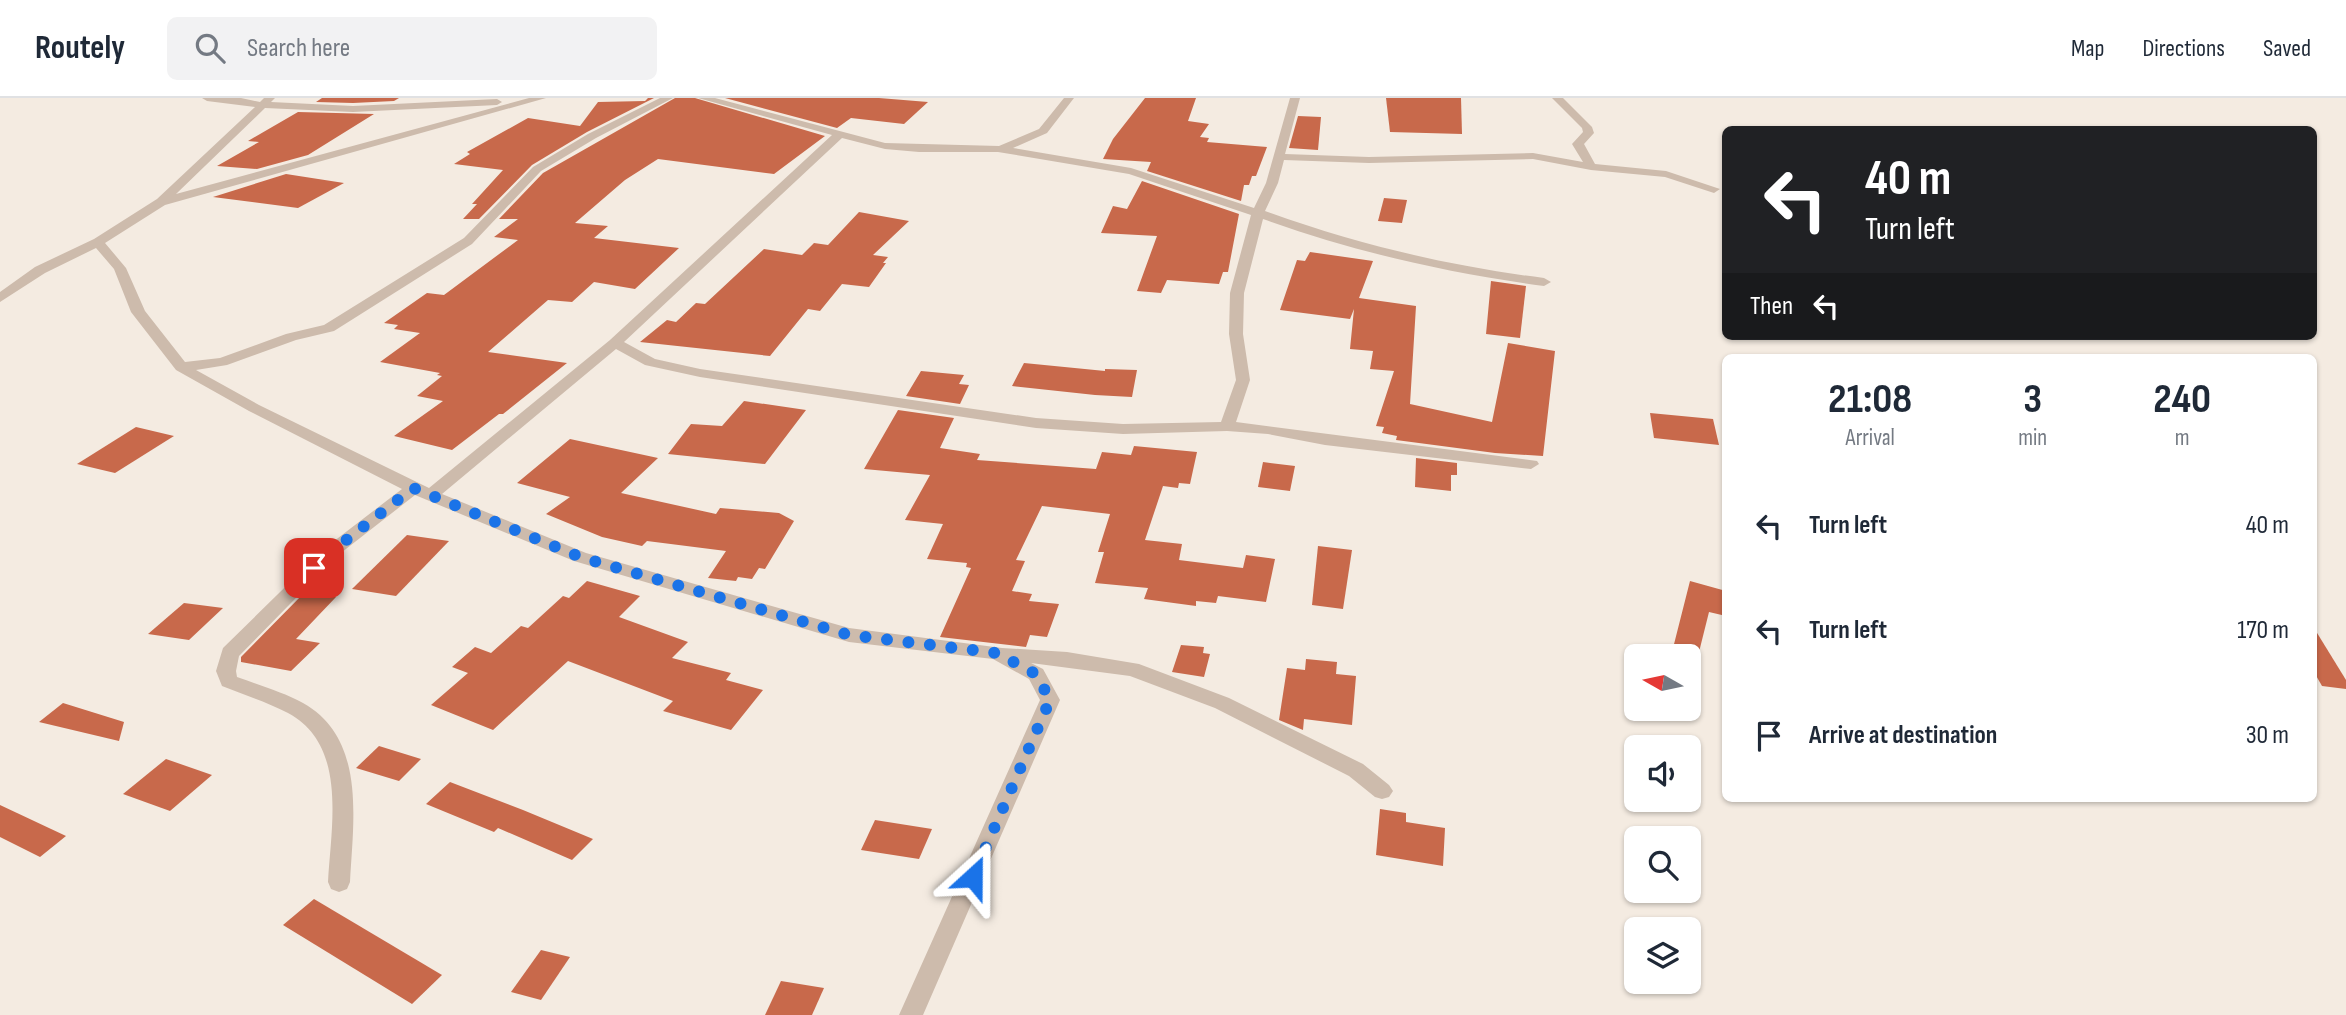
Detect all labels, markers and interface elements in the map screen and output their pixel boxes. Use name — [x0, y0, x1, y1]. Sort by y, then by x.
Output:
search box — [167, 17, 657, 80]
text: Routely — [35, 28, 125, 68]
icon: search — [191, 29, 229, 67]
text: Search here — [247, 33, 350, 64]
text: Map — [2071, 34, 2104, 63]
text: Directions — [2142, 34, 2225, 63]
text: Saved — [2263, 34, 2311, 63]
text: 40 m — [1865, 150, 1951, 209]
icon: left — [1750, 154, 1841, 245]
text: Turn left — [1865, 210, 1955, 249]
icon: left — [1807, 287, 1845, 325]
text: Then — [1750, 291, 1793, 322]
text: 21:08 — [1828, 374, 1912, 425]
text: 3 — [2023, 374, 2042, 425]
text: 240 — [2153, 374, 2211, 425]
text: Arrival — [1845, 424, 1895, 452]
text: min — [2018, 424, 2047, 452]
text: m — [2175, 424, 2189, 452]
icon: left — [1750, 507, 1788, 545]
text: Turn left — [1809, 510, 1887, 541]
text: 40 m — [2246, 510, 2289, 541]
pin — [284, 538, 344, 598]
icon: arrive — [295, 549, 333, 587]
icon: left — [1750, 612, 1788, 650]
text: Turn left — [1809, 615, 1887, 646]
text: 170 m — [2237, 615, 2289, 646]
north arrow — [1624, 644, 1701, 721]
map controls — [1624, 644, 1701, 994]
icon: arrive — [1750, 717, 1788, 755]
text: Arrive at destination — [1809, 720, 1997, 751]
text: 30 m — [2246, 720, 2289, 751]
button: sound — [1624, 735, 1701, 812]
button: search — [1624, 826, 1701, 903]
position arrow — [936, 840, 1010, 914]
button: layers — [1624, 917, 1701, 994]

